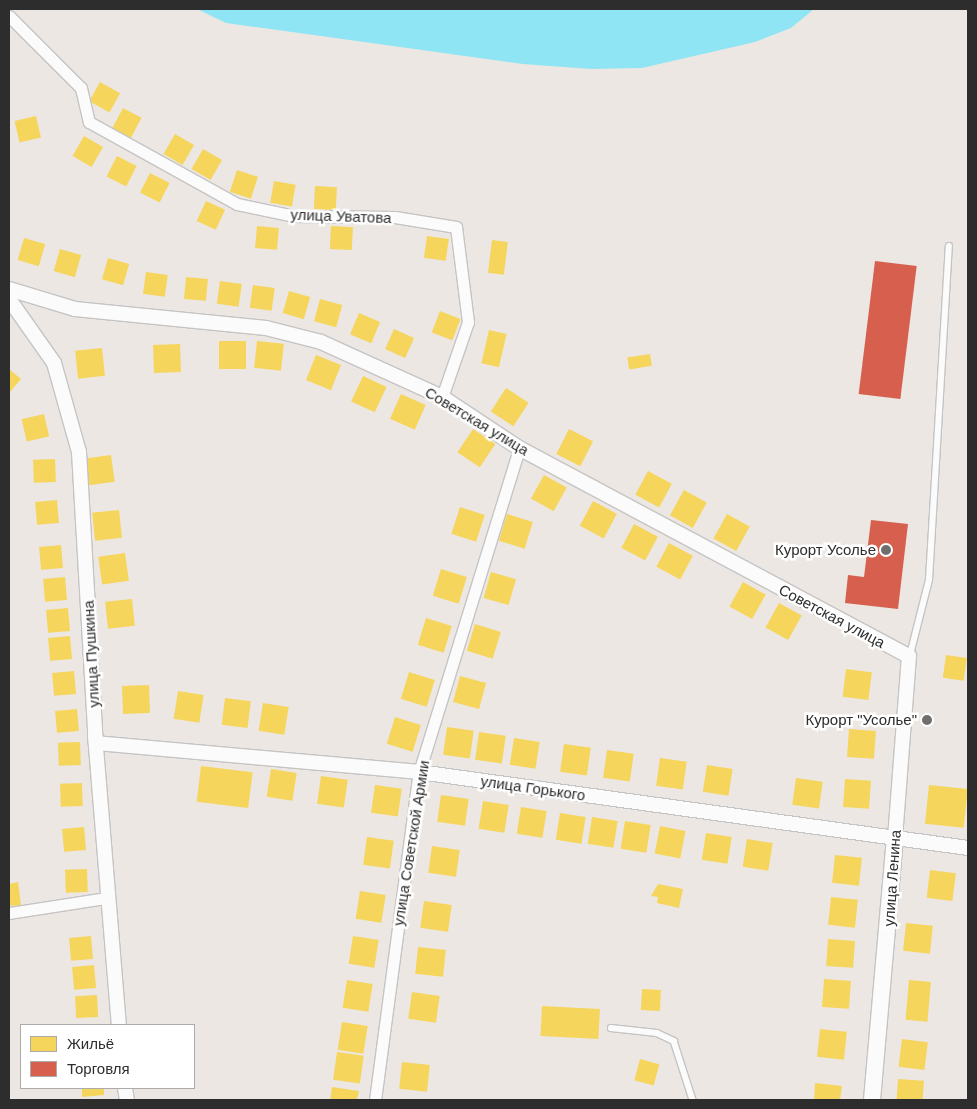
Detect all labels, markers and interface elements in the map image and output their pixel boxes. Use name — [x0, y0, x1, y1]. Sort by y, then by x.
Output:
street label: улица Уватова — [290, 205, 392, 227]
street label: Советская улица — [422, 383, 532, 459]
place label: Курорт Усолье — [775, 541, 876, 559]
marker: Курорт Усолье — [880, 544, 892, 556]
street label: Советская улица — [776, 580, 888, 652]
street label: улица Пушкина — [79, 600, 103, 708]
place label: Курорт "Усолье" — [805, 711, 917, 729]
marker: Курорт "Усолье" — [921, 714, 933, 726]
street label: улица Советской Армии — [389, 759, 433, 927]
street label: улица Горького — [479, 772, 587, 804]
street label: улица Ленина — [880, 829, 904, 927]
legend — [20, 1024, 195, 1089]
text: Жильё — [67, 1035, 114, 1052]
text: Торговля — [67, 1060, 130, 1077]

